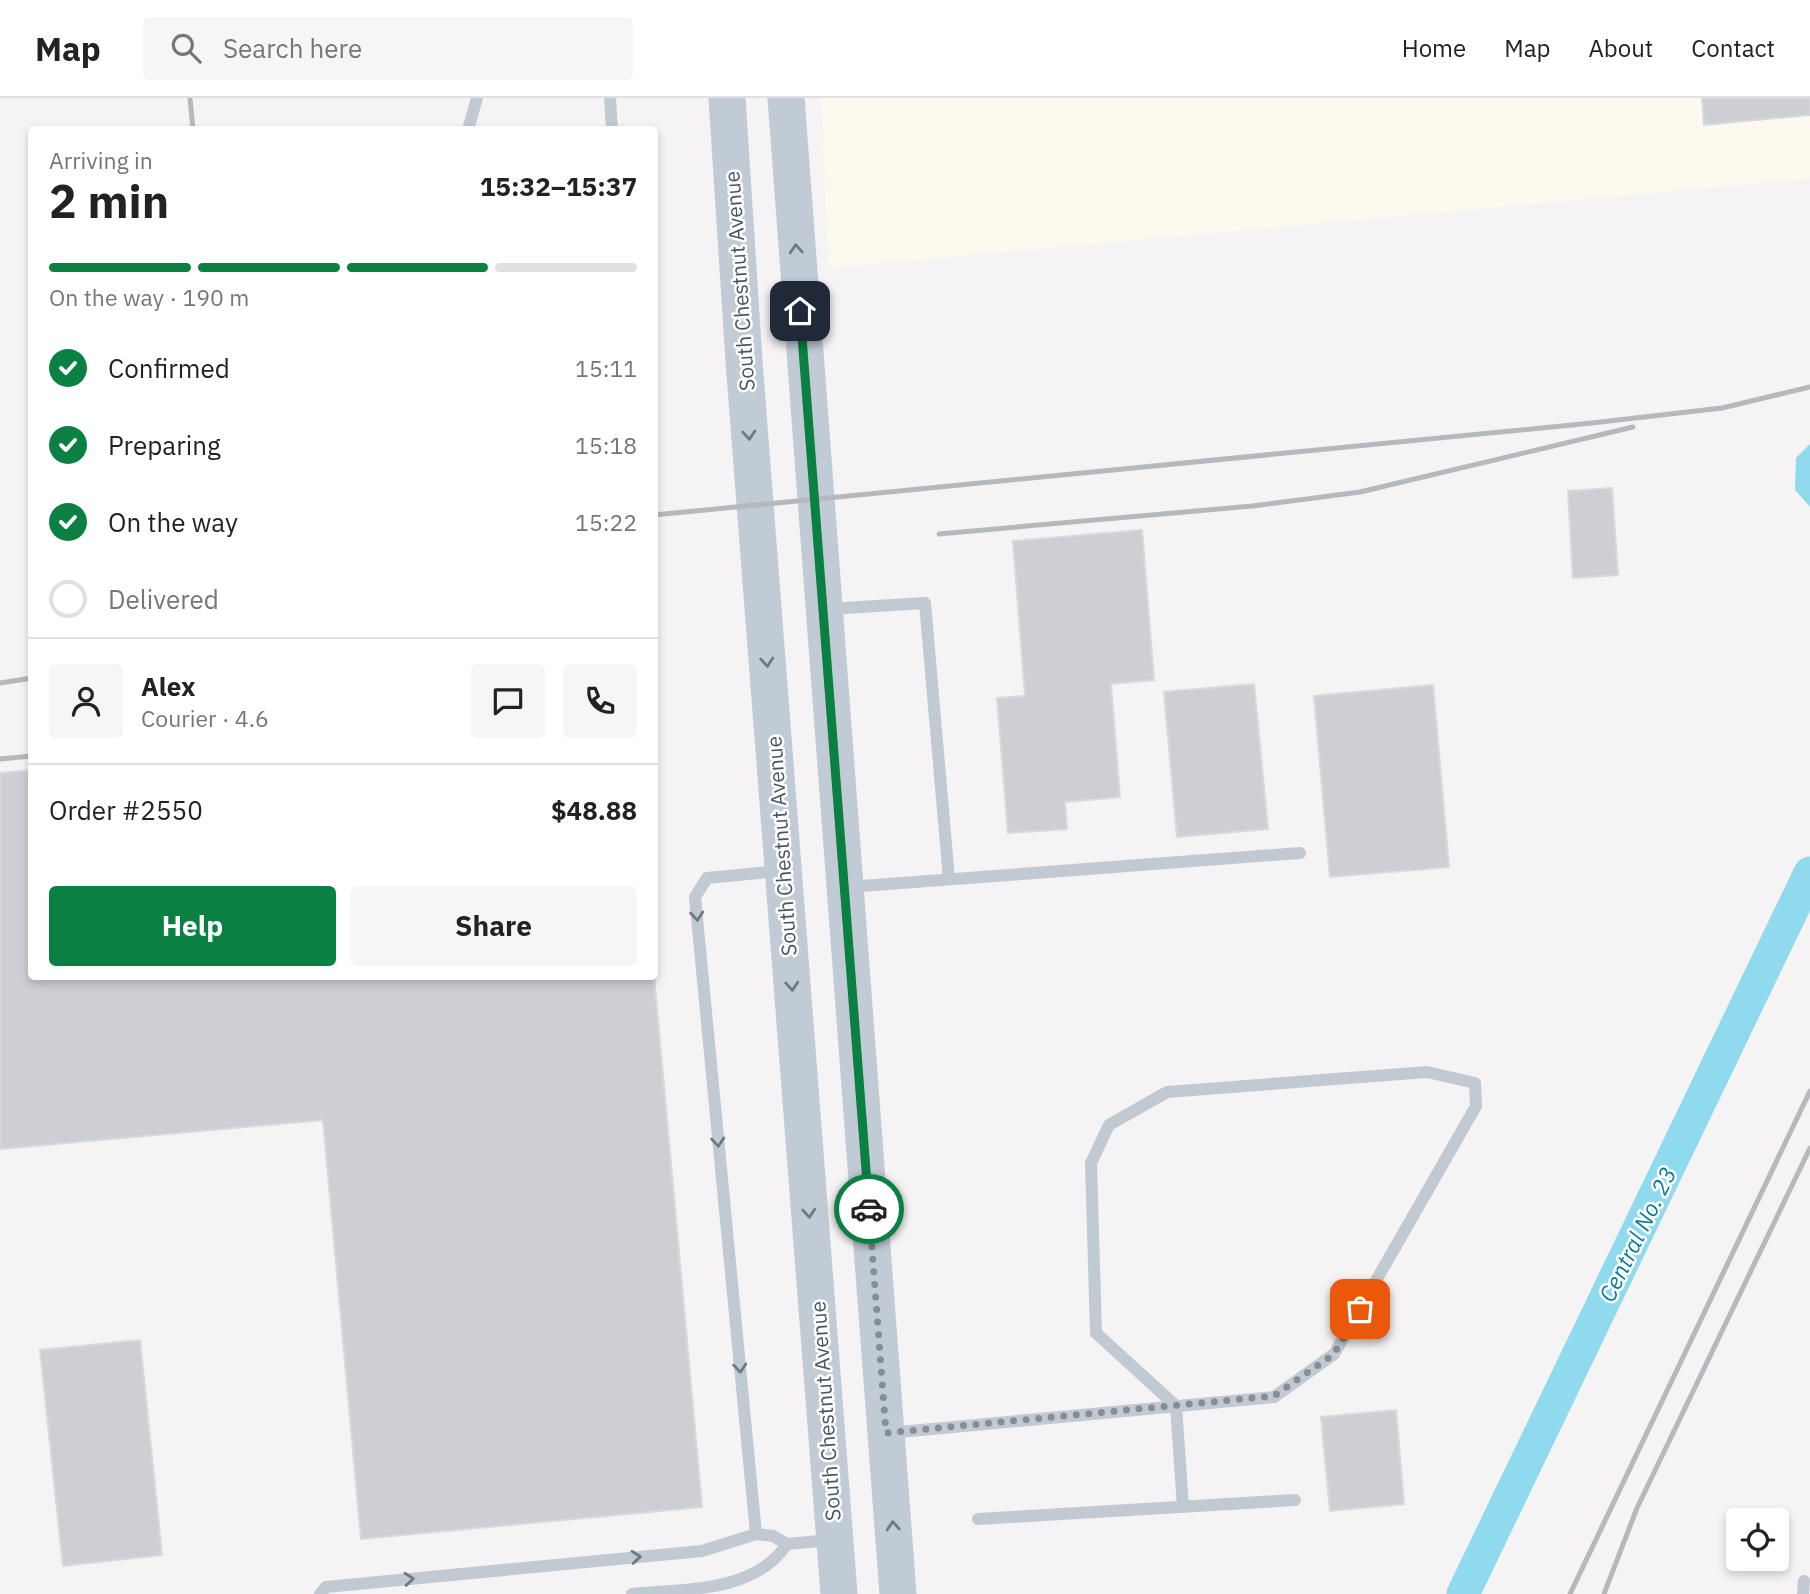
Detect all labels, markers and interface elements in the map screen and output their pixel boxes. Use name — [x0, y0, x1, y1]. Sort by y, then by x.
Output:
search box — [143, 17, 633, 80]
text: Map — [35, 27, 101, 70]
icon: search — [167, 29, 205, 67]
text: Search here — [223, 31, 362, 65]
text: Home — [1402, 32, 1466, 64]
text: Map — [1504, 32, 1550, 64]
text: About — [1588, 32, 1653, 64]
text: Contact — [1691, 32, 1775, 64]
text: Arriving in — [49, 145, 153, 175]
text: 15:32–15:37 — [480, 169, 637, 203]
street label: South Chestnut Avenue — [717, 170, 761, 392]
text: 2 min — [49, 171, 169, 231]
one-way arrow — [789, 243, 804, 254]
pin — [770, 281, 830, 341]
text: On the way · 190 m — [49, 282, 249, 312]
icon: home — [781, 292, 819, 330]
icon: check — [49, 349, 87, 387]
text: Confirmed — [108, 351, 230, 385]
text: 15:11 — [575, 353, 637, 383]
icon: check — [49, 426, 87, 464]
text: Preparing — [108, 428, 221, 462]
text: 15:18 — [575, 430, 637, 460]
one-way arrow — [741, 430, 756, 441]
icon: check — [49, 503, 87, 541]
text: On the way — [108, 505, 238, 539]
text: 15:22 — [575, 507, 637, 537]
text: Delivered — [108, 582, 219, 616]
one-way arrow — [759, 657, 774, 668]
button: person — [49, 664, 123, 738]
button: chat — [471, 664, 545, 738]
button: phone — [563, 664, 637, 738]
text: Alex — [141, 669, 195, 703]
text: Courier · 4.6 — [141, 703, 269, 733]
street label: South Chestnut Avenue — [759, 735, 803, 957]
text: Order #2550 — [49, 793, 203, 827]
text: $48.88 — [551, 793, 637, 827]
button: Help — [49, 886, 336, 966]
button: Share — [350, 886, 637, 966]
one-way arrow — [689, 910, 704, 921]
one-way arrow — [784, 981, 799, 992]
one-way arrow — [710, 1137, 725, 1148]
water label: Central No. 23 — [1591, 1162, 1683, 1306]
courier — [834, 1174, 904, 1244]
icon: car — [850, 1190, 888, 1228]
one-way arrow — [802, 1208, 817, 1219]
pin — [1330, 1279, 1390, 1339]
icon: bag — [1341, 1290, 1379, 1328]
street label: South Chestnut Avenue — [803, 1300, 847, 1522]
one-way arrow — [732, 1363, 747, 1374]
map controls — [1726, 1508, 1789, 1571]
button: locate — [1726, 1508, 1789, 1571]
one-way arrow — [886, 1520, 901, 1531]
one-way arrow — [630, 1550, 641, 1565]
one-way arrow — [404, 1572, 415, 1587]

